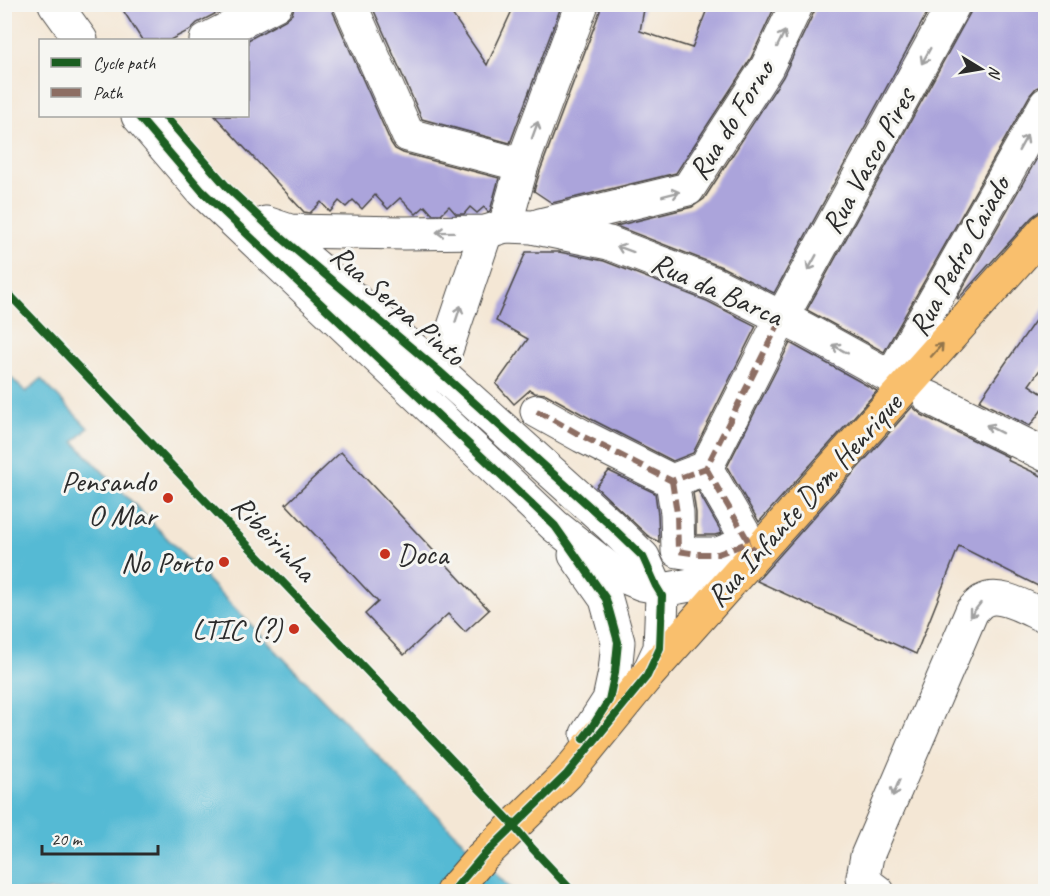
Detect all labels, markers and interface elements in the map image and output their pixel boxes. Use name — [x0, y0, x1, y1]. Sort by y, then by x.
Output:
one-way arrow — [775, 30, 787, 48]
legend — [39, 39, 249, 117]
north arrow — [951, 39, 1011, 99]
one-way arrow — [920, 47, 932, 64]
street label: Rua do Forno — [679, 50, 784, 187]
text: Cycle path — [93, 52, 156, 74]
text: N — [983, 65, 1006, 81]
street label: Rua Vasco Pires — [812, 79, 925, 240]
text: Path — [93, 82, 123, 104]
one-way arrow — [530, 121, 541, 139]
one-way arrow — [1018, 135, 1029, 153]
street label: Rua Pedro Caiado — [899, 166, 1020, 343]
one-way arrow — [661, 187, 680, 199]
one-way arrow — [435, 226, 455, 238]
street label: Rua Serpa Pinto — [323, 236, 474, 375]
one-way arrow — [616, 243, 635, 254]
street label: Rua da Barca — [645, 243, 790, 336]
one-way arrow — [806, 254, 817, 272]
one-way arrow — [454, 305, 465, 324]
one-way arrow — [832, 343, 849, 355]
one-way arrow — [930, 343, 944, 358]
street label: Rua Infante Dom Henrique — [698, 384, 912, 615]
one-way arrow — [985, 422, 1003, 434]
place label: Pensando O Mar — [61, 462, 159, 534]
street label: Ribeirinha — [224, 487, 326, 591]
marker: Pensando O Mar — [161, 491, 175, 505]
place label: Doca — [397, 535, 450, 573]
place label: No Porto — [121, 543, 213, 581]
marker: Doca — [378, 547, 392, 561]
marker: No Porto — [217, 555, 231, 569]
one-way arrow — [969, 602, 982, 618]
place label: LTIC (?) — [192, 610, 284, 648]
marker: LTIC (?) — [287, 622, 301, 636]
one-way arrow — [890, 778, 901, 796]
scale bar — [42, 818, 158, 856]
text: 20 m — [51, 828, 84, 850]

